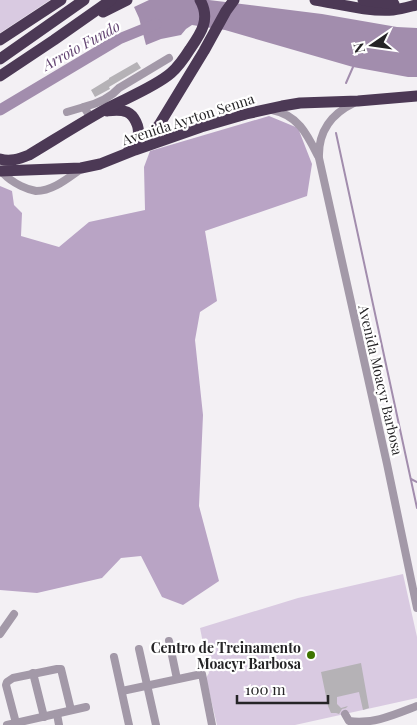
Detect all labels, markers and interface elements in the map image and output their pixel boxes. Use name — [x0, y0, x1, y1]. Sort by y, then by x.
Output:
water label: Arroio Fundo — [37, 15, 123, 76]
north arrow — [347, 20, 397, 70]
text: N — [348, 41, 369, 55]
street label: Avenida Ayrton Senna — [119, 89, 257, 150]
street label: Avenida Moacyr Barbosa — [354, 302, 408, 457]
place label: Centro de Treinamento Moacyr Barbosa — [151, 638, 302, 673]
marker: Centro de Treinamento Moacyr Barbosa — [305, 649, 317, 661]
scale bar — [237, 672, 328, 704]
text: 100 m — [245, 679, 286, 699]

